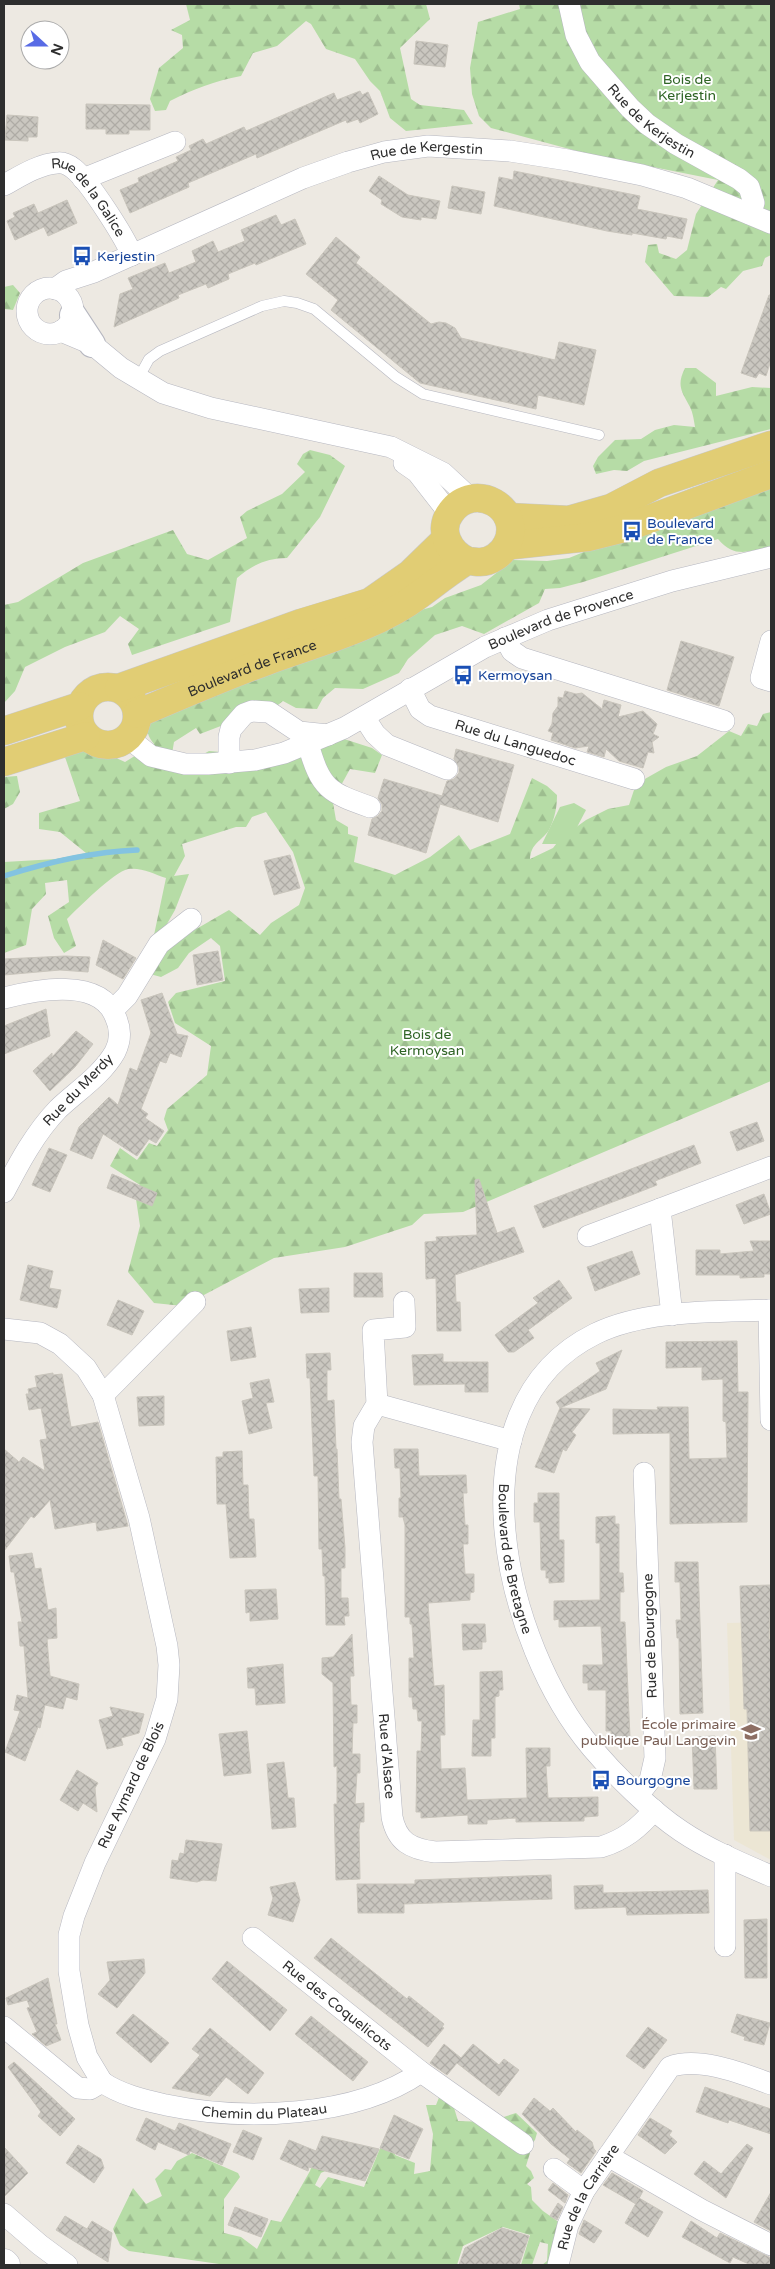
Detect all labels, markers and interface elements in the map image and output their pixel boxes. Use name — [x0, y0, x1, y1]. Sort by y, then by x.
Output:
north arrow — [20, 20, 70, 70]
text: N — [47, 41, 67, 58]
park label: Bois de Kerjestin — [658, 71, 716, 104]
street label: Rue de Kerjestin — [604, 80, 698, 161]
street label: Rue de Kergestin — [368, 137, 484, 164]
street label: Rue de la Galice — [50, 154, 129, 240]
bus stop icon: Kerjestin — [71, 245, 93, 267]
place label: Kerjestin — [97, 248, 155, 265]
place label: Boulevard de France — [647, 515, 714, 548]
bus stop icon: Boulevard de France — [621, 520, 643, 542]
street label: Boulevard de Provence — [485, 585, 635, 653]
street label: Boulevard de France — [185, 636, 319, 700]
bus stop icon: Kermoysan — [452, 664, 474, 686]
place label: Kermoysan — [478, 667, 553, 684]
street label: Rue du Languedoc — [453, 716, 578, 769]
park label: Bois de Kermoysan — [390, 1026, 464, 1059]
street label: Rue du Merdy — [39, 1050, 117, 1130]
street label: Boulevard de Bretagne — [495, 1483, 536, 1636]
street label: Rue de Bourgogne — [639, 1573, 661, 1699]
street label: Rue d'Alsace — [375, 1713, 399, 1800]
place label: École primaire publique Paul Langevin — [581, 1716, 736, 1749]
street label: Rue Aymard de Blois — [94, 1719, 168, 1851]
school or university icon: École primaire publique Paul Langevin — [740, 1721, 762, 1743]
bus stop icon: Bourgogne — [590, 1769, 612, 1791]
place label: Bourgogne — [616, 1772, 691, 1789]
street label: Rue des Coquelicots — [279, 1956, 396, 2054]
street label: Chemin du Plateau — [200, 2099, 328, 2122]
street label: Rue de la Carrière — [554, 2141, 623, 2252]

